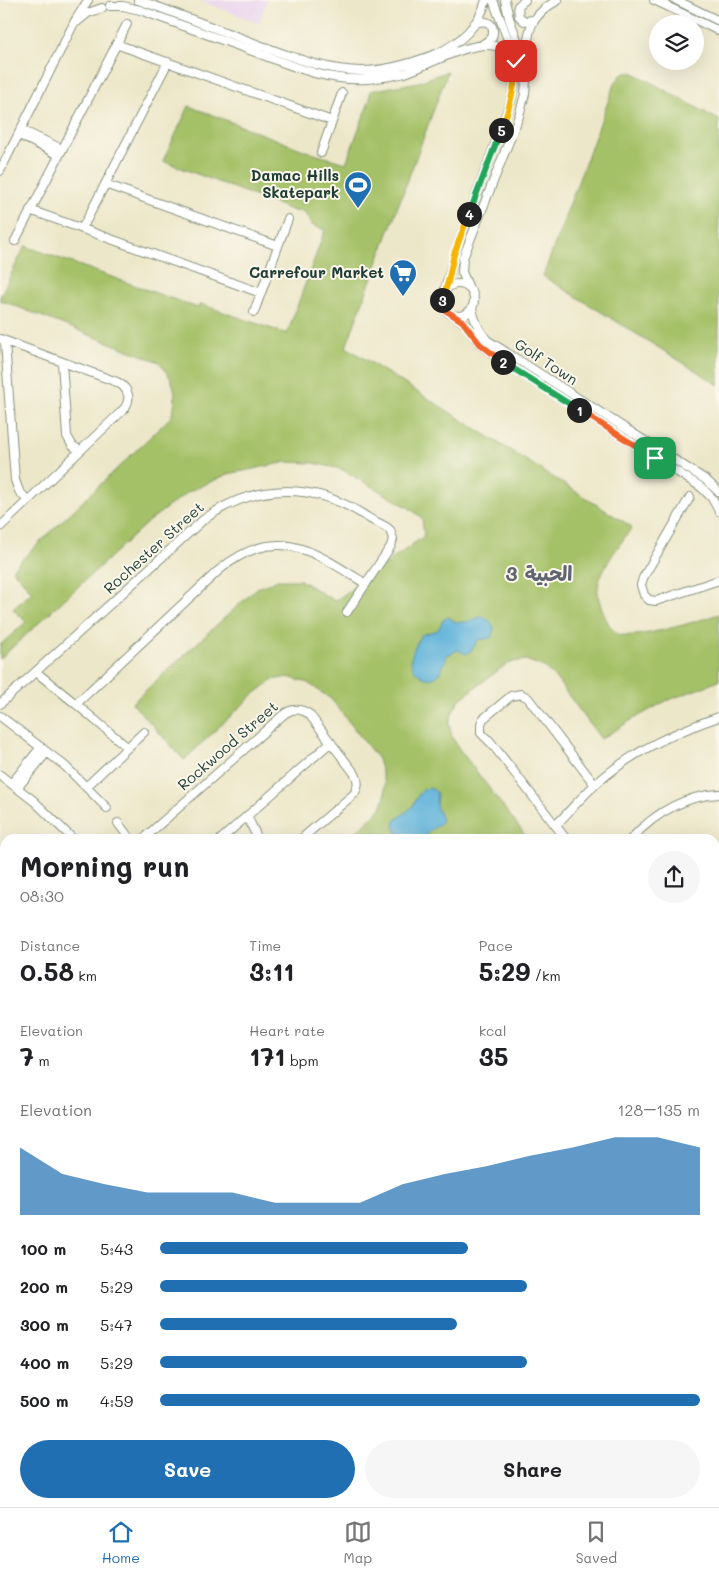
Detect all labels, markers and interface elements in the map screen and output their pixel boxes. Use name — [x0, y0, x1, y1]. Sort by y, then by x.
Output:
map controls — [649, 15, 704, 70]
button: layers — [649, 15, 704, 70]
pin — [495, 40, 537, 82]
icon: check — [502, 47, 530, 75]
pin: 5 — [488, 118, 514, 142]
text: 5 — [497, 121, 506, 140]
place label: Damac Hills Skatepark — [251, 165, 339, 202]
sports icon: Damac Hills Skatepark — [343, 170, 373, 209]
pin: 4 — [456, 202, 482, 226]
text: 4 — [465, 205, 474, 224]
supermarket icon: Carrefour Market — [388, 258, 418, 297]
place label: Carrefour Market — [249, 262, 384, 282]
pin: 3 — [430, 288, 454, 312]
text: 3 — [438, 291, 447, 310]
street label: Golf Town — [511, 333, 582, 389]
pin: 2 — [490, 350, 516, 374]
text: 2 — [500, 353, 507, 372]
pin: 1 — [566, 398, 592, 422]
text: 1 — [576, 401, 583, 420]
pin — [634, 437, 676, 479]
icon: arrive — [641, 444, 669, 472]
street label: Rochester Street — [99, 497, 208, 598]
district label: الحبية 3 — [505, 560, 573, 587]
street label: Rockwood Street — [173, 696, 282, 794]
text: Morning run — [20, 848, 189, 884]
button: share — [648, 851, 700, 903]
text: 08:30 — [20, 885, 64, 906]
text: Distance — [20, 936, 80, 955]
text: Time — [249, 936, 281, 955]
text: Pace — [479, 936, 513, 955]
text: 0.58 — [20, 955, 74, 987]
text: 3:11 — [249, 955, 294, 987]
text: 5:29 — [479, 955, 530, 987]
text: km — [74, 966, 97, 985]
text: /km — [530, 966, 561, 985]
text: Elevation — [20, 1021, 83, 1040]
text: Heart rate — [249, 1021, 325, 1040]
text: kcal — [479, 1021, 507, 1040]
text: 7 — [20, 1040, 34, 1072]
text: 171 — [249, 1040, 285, 1072]
text: 35 — [479, 1040, 508, 1072]
text: m — [34, 1051, 50, 1070]
text: bpm — [285, 1051, 319, 1070]
text: Elevation — [20, 1099, 92, 1120]
text: 128–135 m — [617, 1099, 700, 1120]
text: 100 m — [20, 1238, 66, 1259]
text: 5:43 — [100, 1238, 133, 1259]
text: 200 m — [20, 1276, 68, 1297]
text: 5:29 — [100, 1276, 133, 1297]
text: 300 m — [20, 1314, 69, 1335]
text: 5:47 — [100, 1314, 133, 1335]
text: 400 m — [20, 1352, 69, 1373]
text: 5:29 — [100, 1352, 133, 1373]
text: 500 m — [20, 1390, 68, 1411]
text: 4:59 — [100, 1390, 133, 1411]
button: Save — [20, 1440, 355, 1498]
button: Share — [365, 1440, 700, 1498]
tab: Home — [102, 1518, 140, 1567]
tab: Map — [344, 1518, 372, 1567]
tab: Saved — [576, 1518, 617, 1567]

